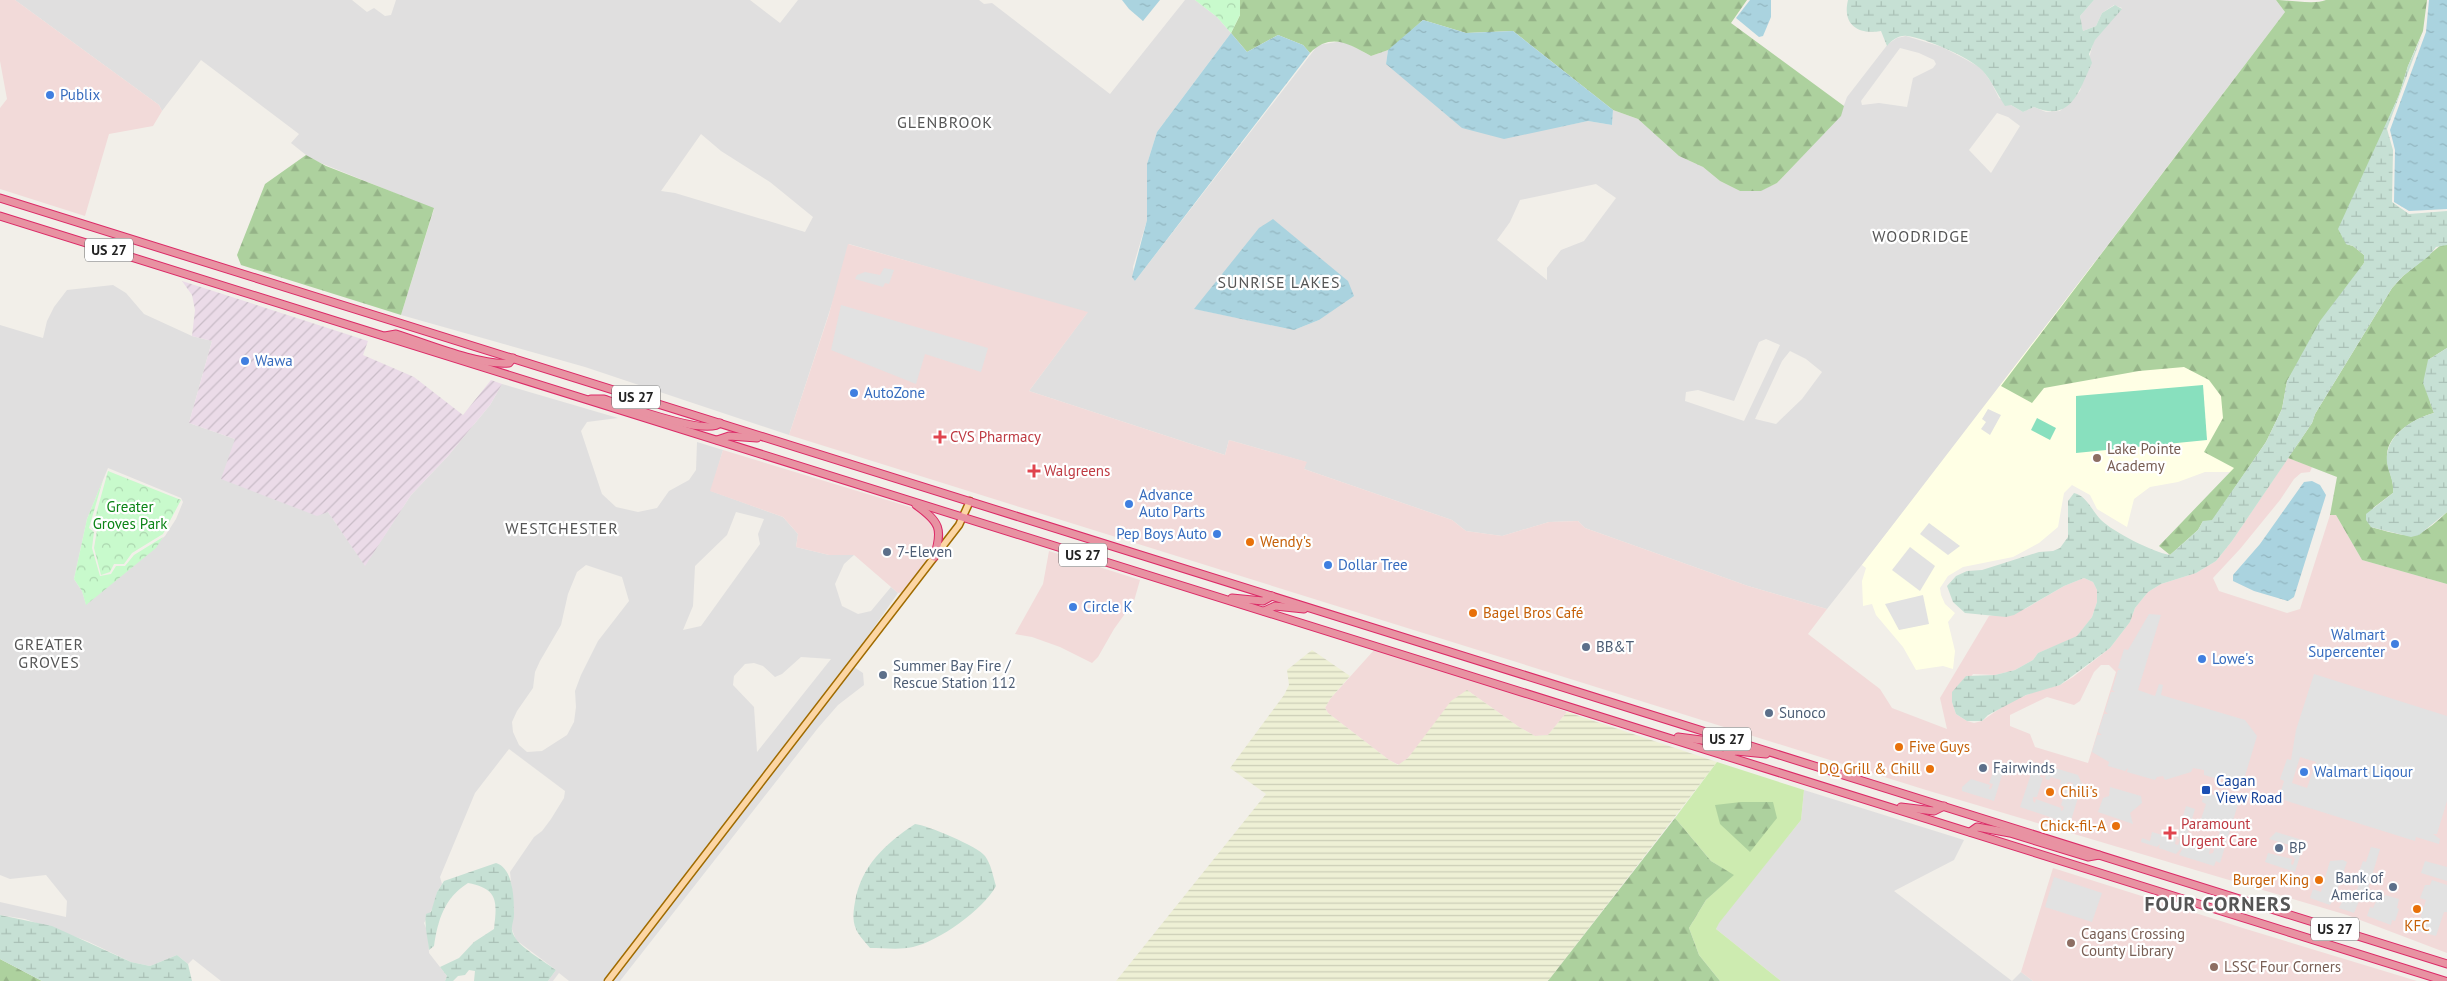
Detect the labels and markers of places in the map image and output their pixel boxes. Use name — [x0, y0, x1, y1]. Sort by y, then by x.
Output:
place label: Publix — [60, 85, 100, 104]
marker: Publix — [44, 89, 56, 101]
place label: Wawa — [255, 351, 293, 370]
marker: Wawa — [239, 355, 251, 367]
place label: AutoZone — [864, 383, 925, 402]
marker: AutoZone — [848, 387, 860, 399]
place label: CVS Pharmacy — [950, 427, 1041, 446]
marker: CVS Pharmacy — [934, 431, 946, 443]
place label: Lake Pointe Academy — [2107, 439, 2181, 475]
marker: Lake Pointe Academy — [2091, 452, 2103, 464]
place label: Walgreens — [1044, 461, 1110, 480]
marker: Walgreens — [1028, 465, 1040, 477]
place label: Advance Auto Parts — [1139, 485, 1205, 521]
marker: Advance Auto Parts — [1123, 498, 1135, 510]
place label: Pep Boys Auto — [1116, 524, 1207, 543]
marker: Pep Boys Auto — [1211, 528, 1223, 540]
place label: Wendy's — [1260, 532, 1311, 551]
marker: Wendy's — [1244, 536, 1256, 548]
place label: 7-Eleven — [897, 542, 952, 561]
marker: 7-Eleven — [881, 546, 893, 558]
place label: Dollar Tree — [1338, 555, 1408, 574]
marker: Dollar Tree — [1322, 559, 1334, 571]
place label: Circle K — [1083, 597, 1133, 616]
marker: Circle K — [1067, 601, 1079, 613]
place label: Bagel Bros Café — [1483, 603, 1583, 622]
marker: Bagel Bros Café — [1467, 607, 1479, 619]
place label: Walmart Supercenter — [2308, 625, 2385, 661]
place label: BB&T — [1596, 637, 1635, 656]
marker: Walmart Supercenter — [2389, 638, 2401, 650]
marker: BB&T — [1580, 641, 1592, 653]
place label: Lowe's — [2212, 649, 2254, 668]
marker: Lowe's — [2196, 653, 2208, 665]
place label: Summer Bay Fire / Rescue Station 112 — [893, 656, 1016, 692]
marker: Summer Bay Fire / Rescue Station 112 — [877, 669, 889, 681]
place label: Sunoco — [1779, 703, 1826, 722]
marker: Sunoco — [1763, 707, 1775, 719]
place label: Five Guys — [1909, 737, 1970, 756]
marker: Five Guys — [1893, 741, 1905, 753]
place label: Fairwinds — [1993, 758, 2055, 777]
place label: DQ Grill & Chill — [1819, 759, 1921, 778]
marker: Fairwinds — [1977, 762, 1989, 774]
place label: Walmart Liqour — [2314, 762, 2413, 781]
marker: DQ Grill & Chill — [1924, 763, 1936, 775]
marker: Walmart Liqour — [2298, 766, 2310, 778]
place label: Cagan View Road — [2215, 771, 2282, 807]
place label: Chili's — [2060, 782, 2098, 801]
marker: Cagan View Road — [2200, 784, 2212, 796]
marker: Chili's — [2044, 786, 2056, 798]
place label: Paramount Urgent Care — [2181, 814, 2257, 850]
place label: Chick-fil-A — [2040, 816, 2106, 835]
marker: Chick-fil-A — [2110, 820, 2122, 832]
marker: Paramount Urgent Care — [2163, 826, 2177, 840]
place label: BP — [2289, 838, 2306, 857]
marker: BP — [2273, 842, 2285, 854]
place label: Bank of America — [2331, 868, 2384, 904]
place label: Burger King — [2233, 870, 2309, 889]
marker: Burger King — [2313, 874, 2325, 886]
marker: Bank of America — [2387, 881, 2399, 893]
marker: KFC — [2411, 903, 2423, 915]
place label: KFC — [2404, 916, 2430, 935]
place label: Cagans Crossing County Library — [2081, 924, 2185, 960]
marker: Cagans Crossing County Library — [2065, 937, 2077, 949]
place label: LSSC Four Corners — [2224, 957, 2341, 976]
marker: LSSC Four Corners — [2208, 961, 2220, 973]

